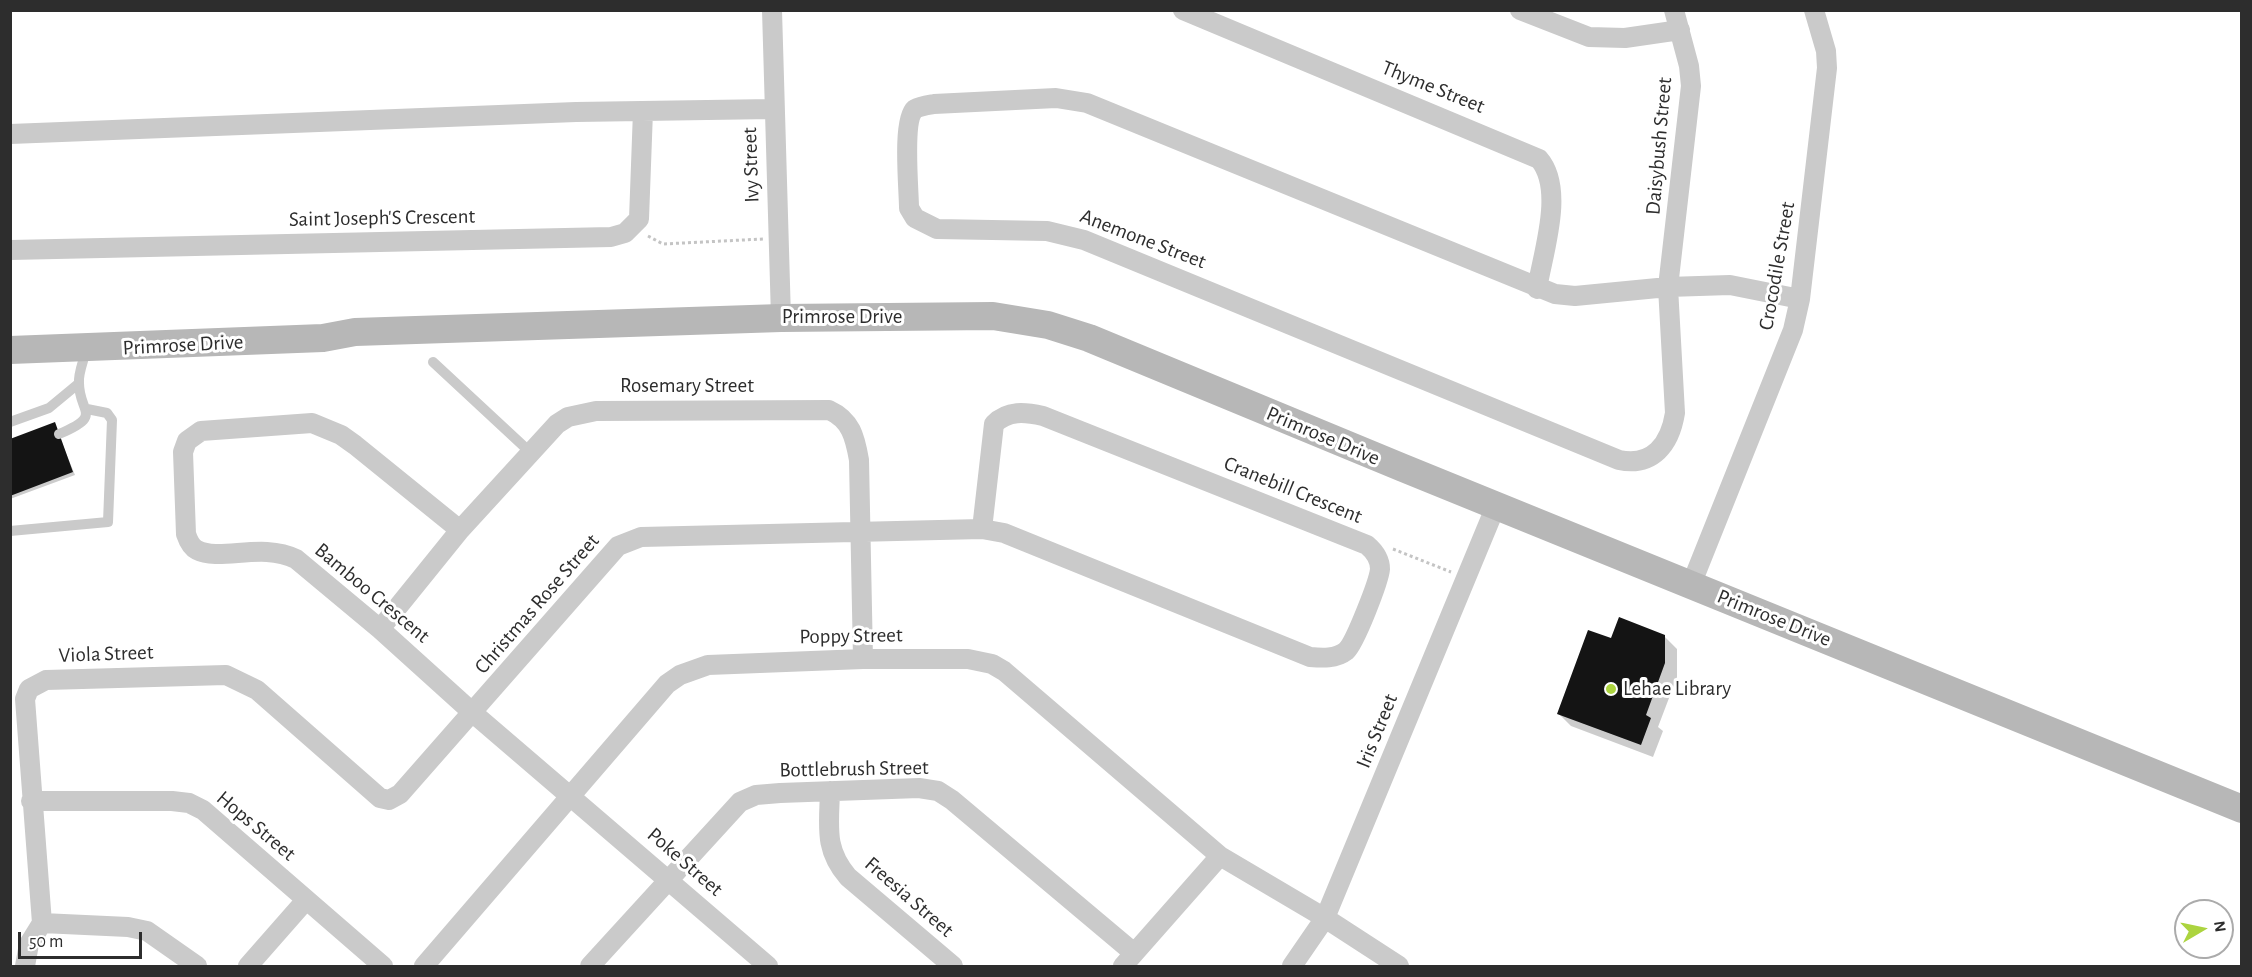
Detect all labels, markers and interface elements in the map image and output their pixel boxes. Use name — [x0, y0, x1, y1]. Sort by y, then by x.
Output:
street label: Thyme Street — [1378, 55, 1488, 119]
street label: Daisybush Street — [1640, 76, 1678, 216]
street label: Ivy Street — [737, 127, 765, 203]
street label: Crocodile Street — [1753, 200, 1801, 332]
street label: Anemone Street — [1077, 203, 1209, 275]
street label: Saint Joseph'S Crescent — [289, 204, 475, 232]
street label: Primrose Drive — [782, 304, 902, 330]
street label: Primrose Drive — [122, 329, 244, 361]
street label: Rosemary Street — [620, 373, 754, 399]
street label: Primrose Drive — [1263, 401, 1383, 471]
street label: Cranebill Crescent — [1220, 451, 1366, 529]
street label: Christmas Rose Street — [469, 529, 605, 679]
street label: Bamboo Crescent — [309, 538, 435, 648]
street label: Primrose Drive — [1713, 584, 1835, 652]
street label: Poppy Street — [799, 623, 903, 649]
street label: Viola Street — [58, 640, 154, 668]
place label: Lehae Library — [1623, 676, 1731, 702]
marker: Lehae Library — [1604, 682, 1618, 696]
street label: Iris Street — [1351, 690, 1403, 772]
street label: Bottlebrush Street — [779, 755, 929, 783]
street label: Hops Street — [211, 786, 301, 866]
street label: Poke Street — [642, 822, 728, 902]
street label: Freesia Street — [859, 851, 959, 943]
north arrow — [2174, 899, 2234, 959]
scale bar — [21, 920, 146, 958]
text: N — [2211, 920, 2229, 933]
text: 50 m — [29, 933, 63, 951]

